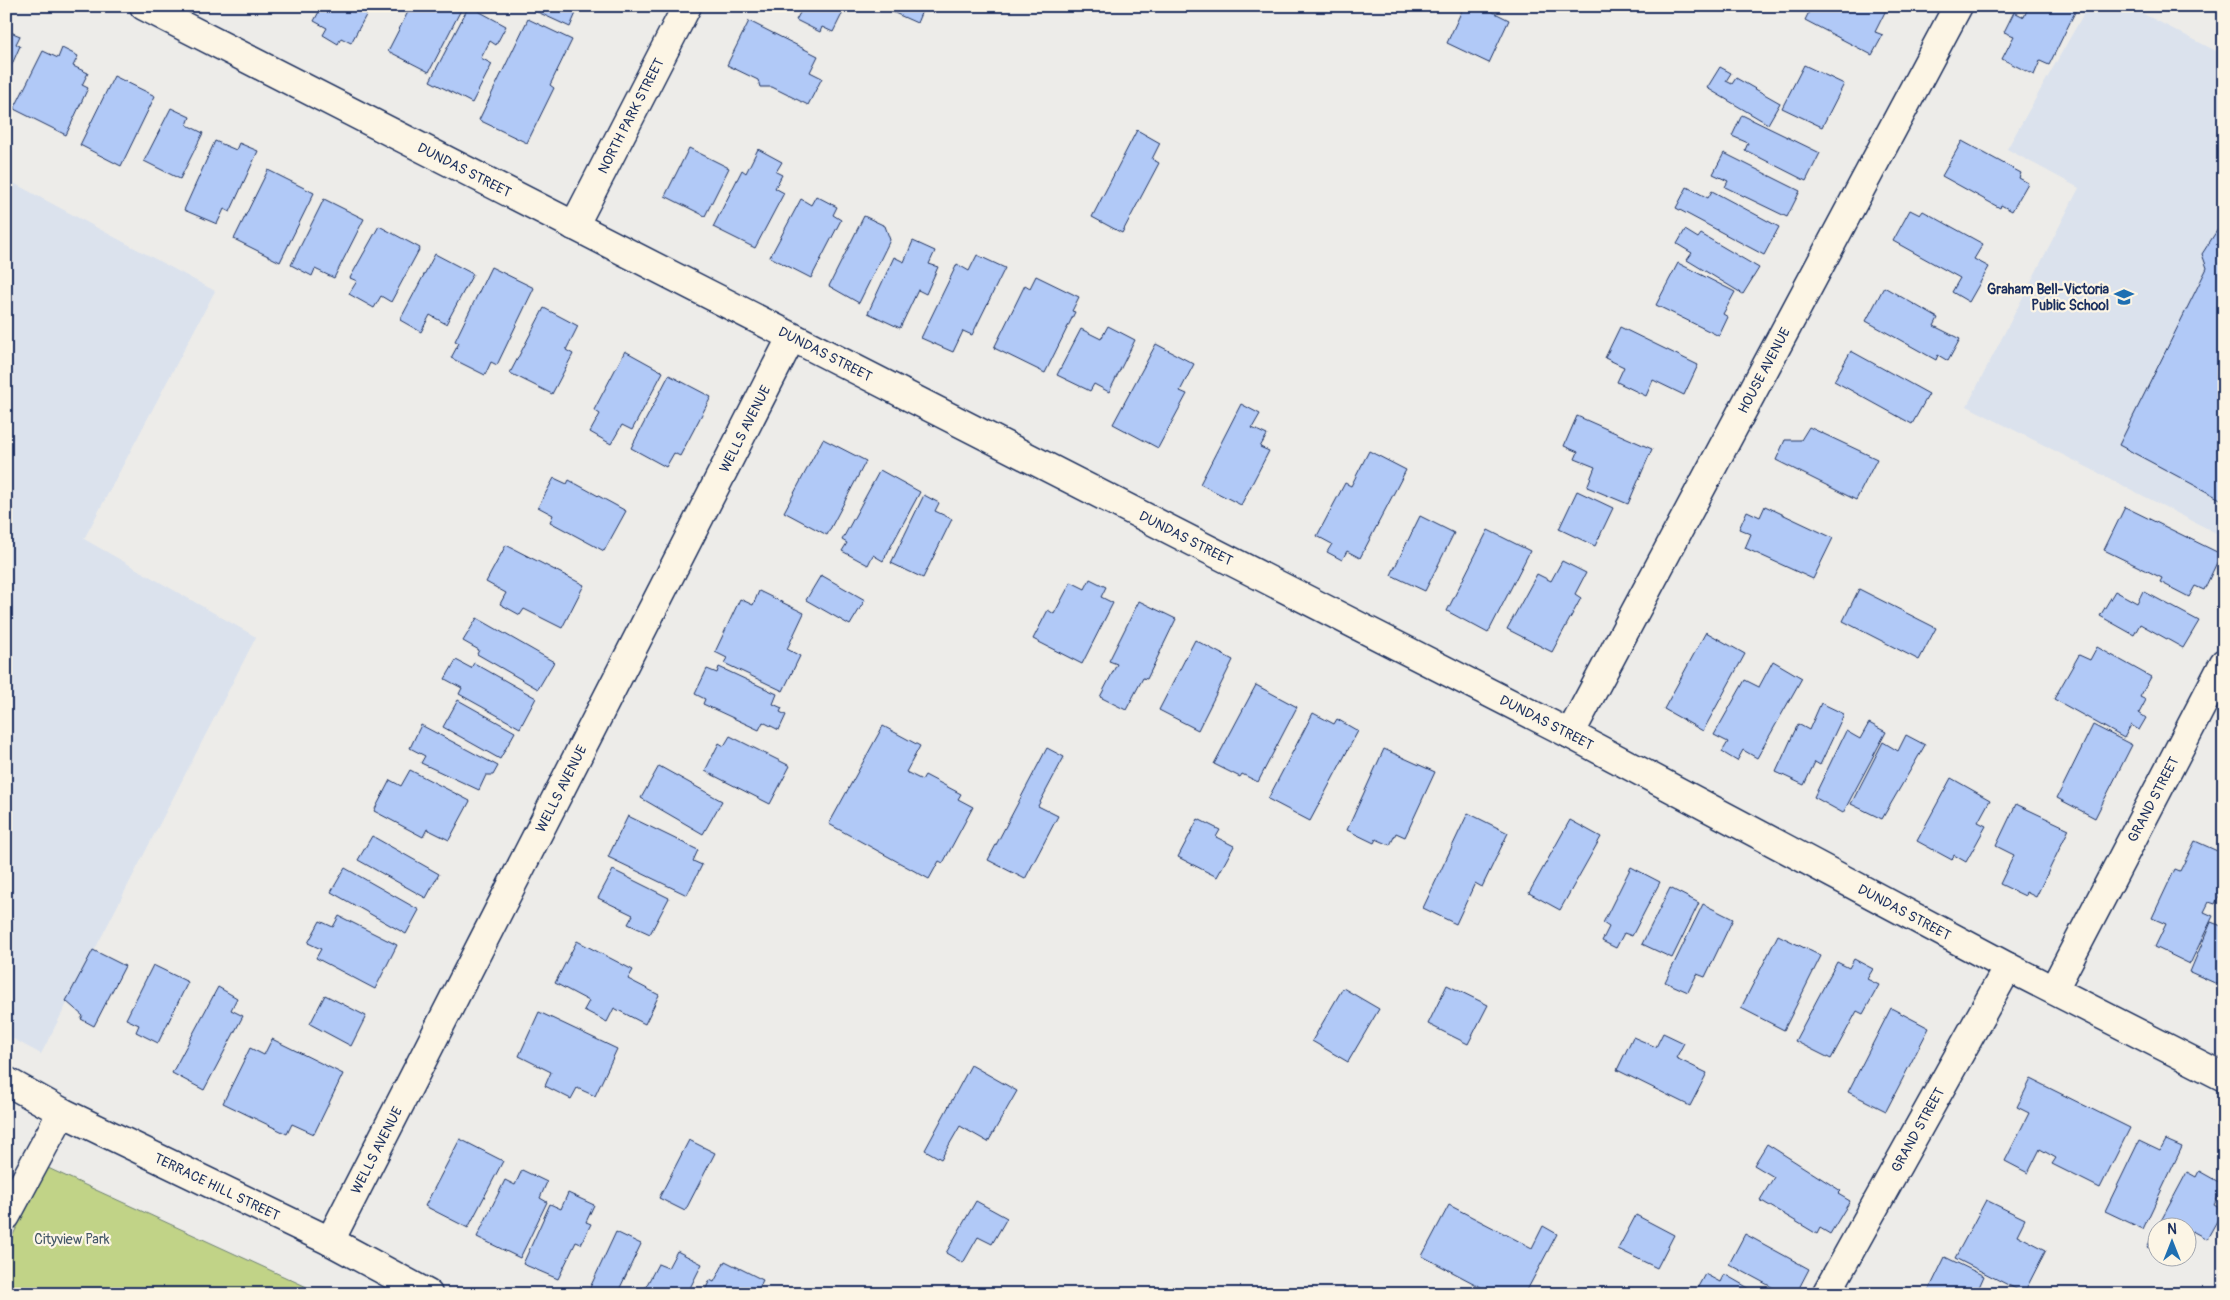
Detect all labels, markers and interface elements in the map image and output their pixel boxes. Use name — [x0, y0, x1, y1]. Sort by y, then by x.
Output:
street label: NORTH PARK STREET — [594, 55, 667, 176]
street label: DUNDAS STREET — [415, 139, 515, 201]
place label: Graham Bell-Victoria Public School — [1987, 281, 2109, 314]
school or university icon: Graham Bell-Victoria Public School — [2113, 286, 2135, 308]
street label: DUNDAS STREET — [776, 323, 875, 385]
street label: HOUSE AVENUE — [1734, 325, 1794, 416]
street label: WELLS AVENUE — [715, 382, 774, 475]
street label: DUNDAS STREET — [1136, 507, 1236, 569]
street label: DUNDAS STREET — [1497, 691, 1597, 754]
street label: WELLS AVENUE — [532, 742, 590, 835]
street label: GRAND STREET — [2124, 753, 2182, 845]
street label: DUNDAS STREET — [1855, 880, 1954, 944]
street label: GRAND STREET — [1887, 1084, 1948, 1175]
street label: WELLS AVENUE — [347, 1104, 406, 1197]
street label: TERRACE HILL STREET — [151, 1149, 283, 1224]
north arrow — [2148, 1218, 2198, 1268]
text: N — [2167, 1221, 2177, 1238]
park label: Cityview Park — [34, 1231, 110, 1248]

